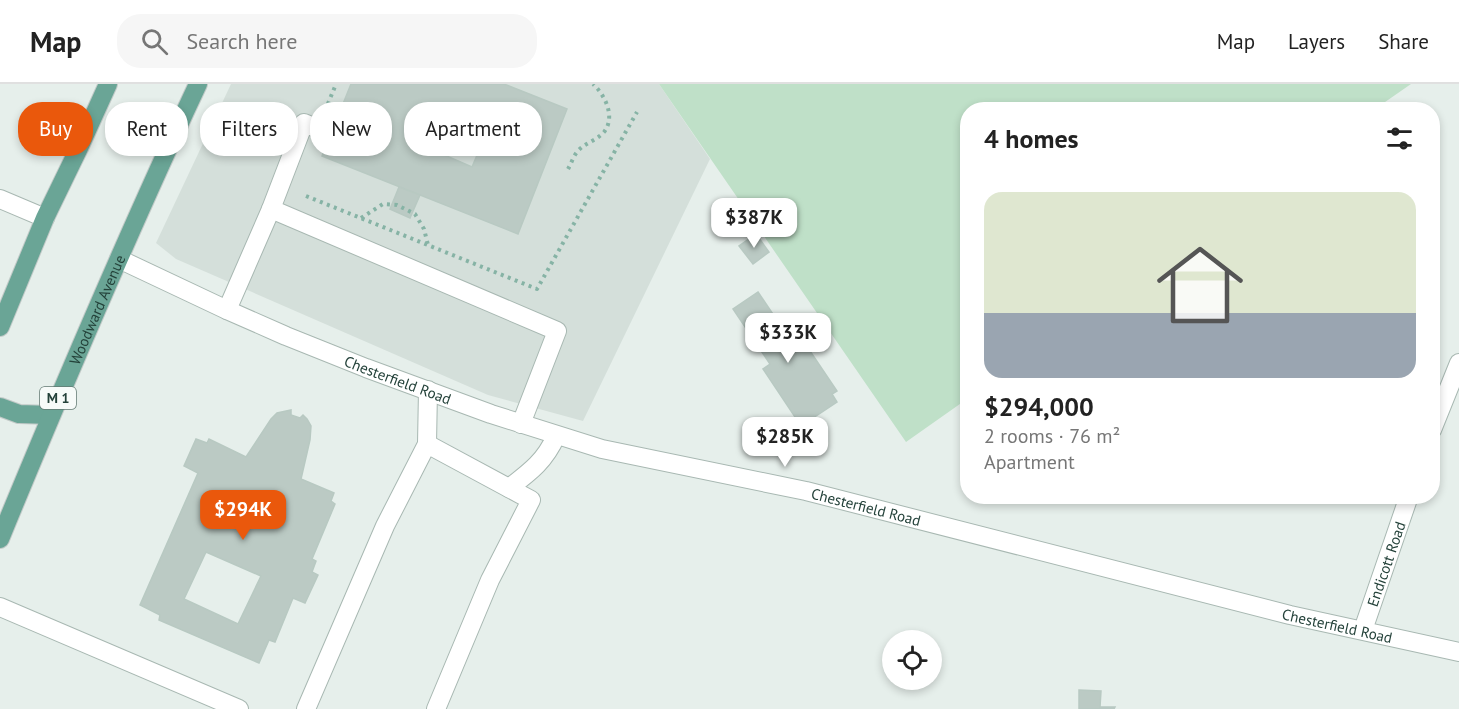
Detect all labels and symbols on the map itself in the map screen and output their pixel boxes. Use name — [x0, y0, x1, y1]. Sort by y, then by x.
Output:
pin: $387K — [712, 198, 796, 249]
street label: Woodward Avenue — [65, 252, 129, 367]
pin: $333K — [746, 313, 830, 364]
street label: Chesterfield Road — [342, 351, 454, 408]
road number: M 1 — [40, 387, 76, 409]
pin: $285K — [743, 417, 827, 468]
street label: Chesterfield Road — [809, 483, 923, 530]
pin: $294K — [201, 490, 285, 541]
street label: Endicott Road — [1362, 519, 1409, 609]
street label: Chesterfield Road — [1280, 604, 1394, 647]

